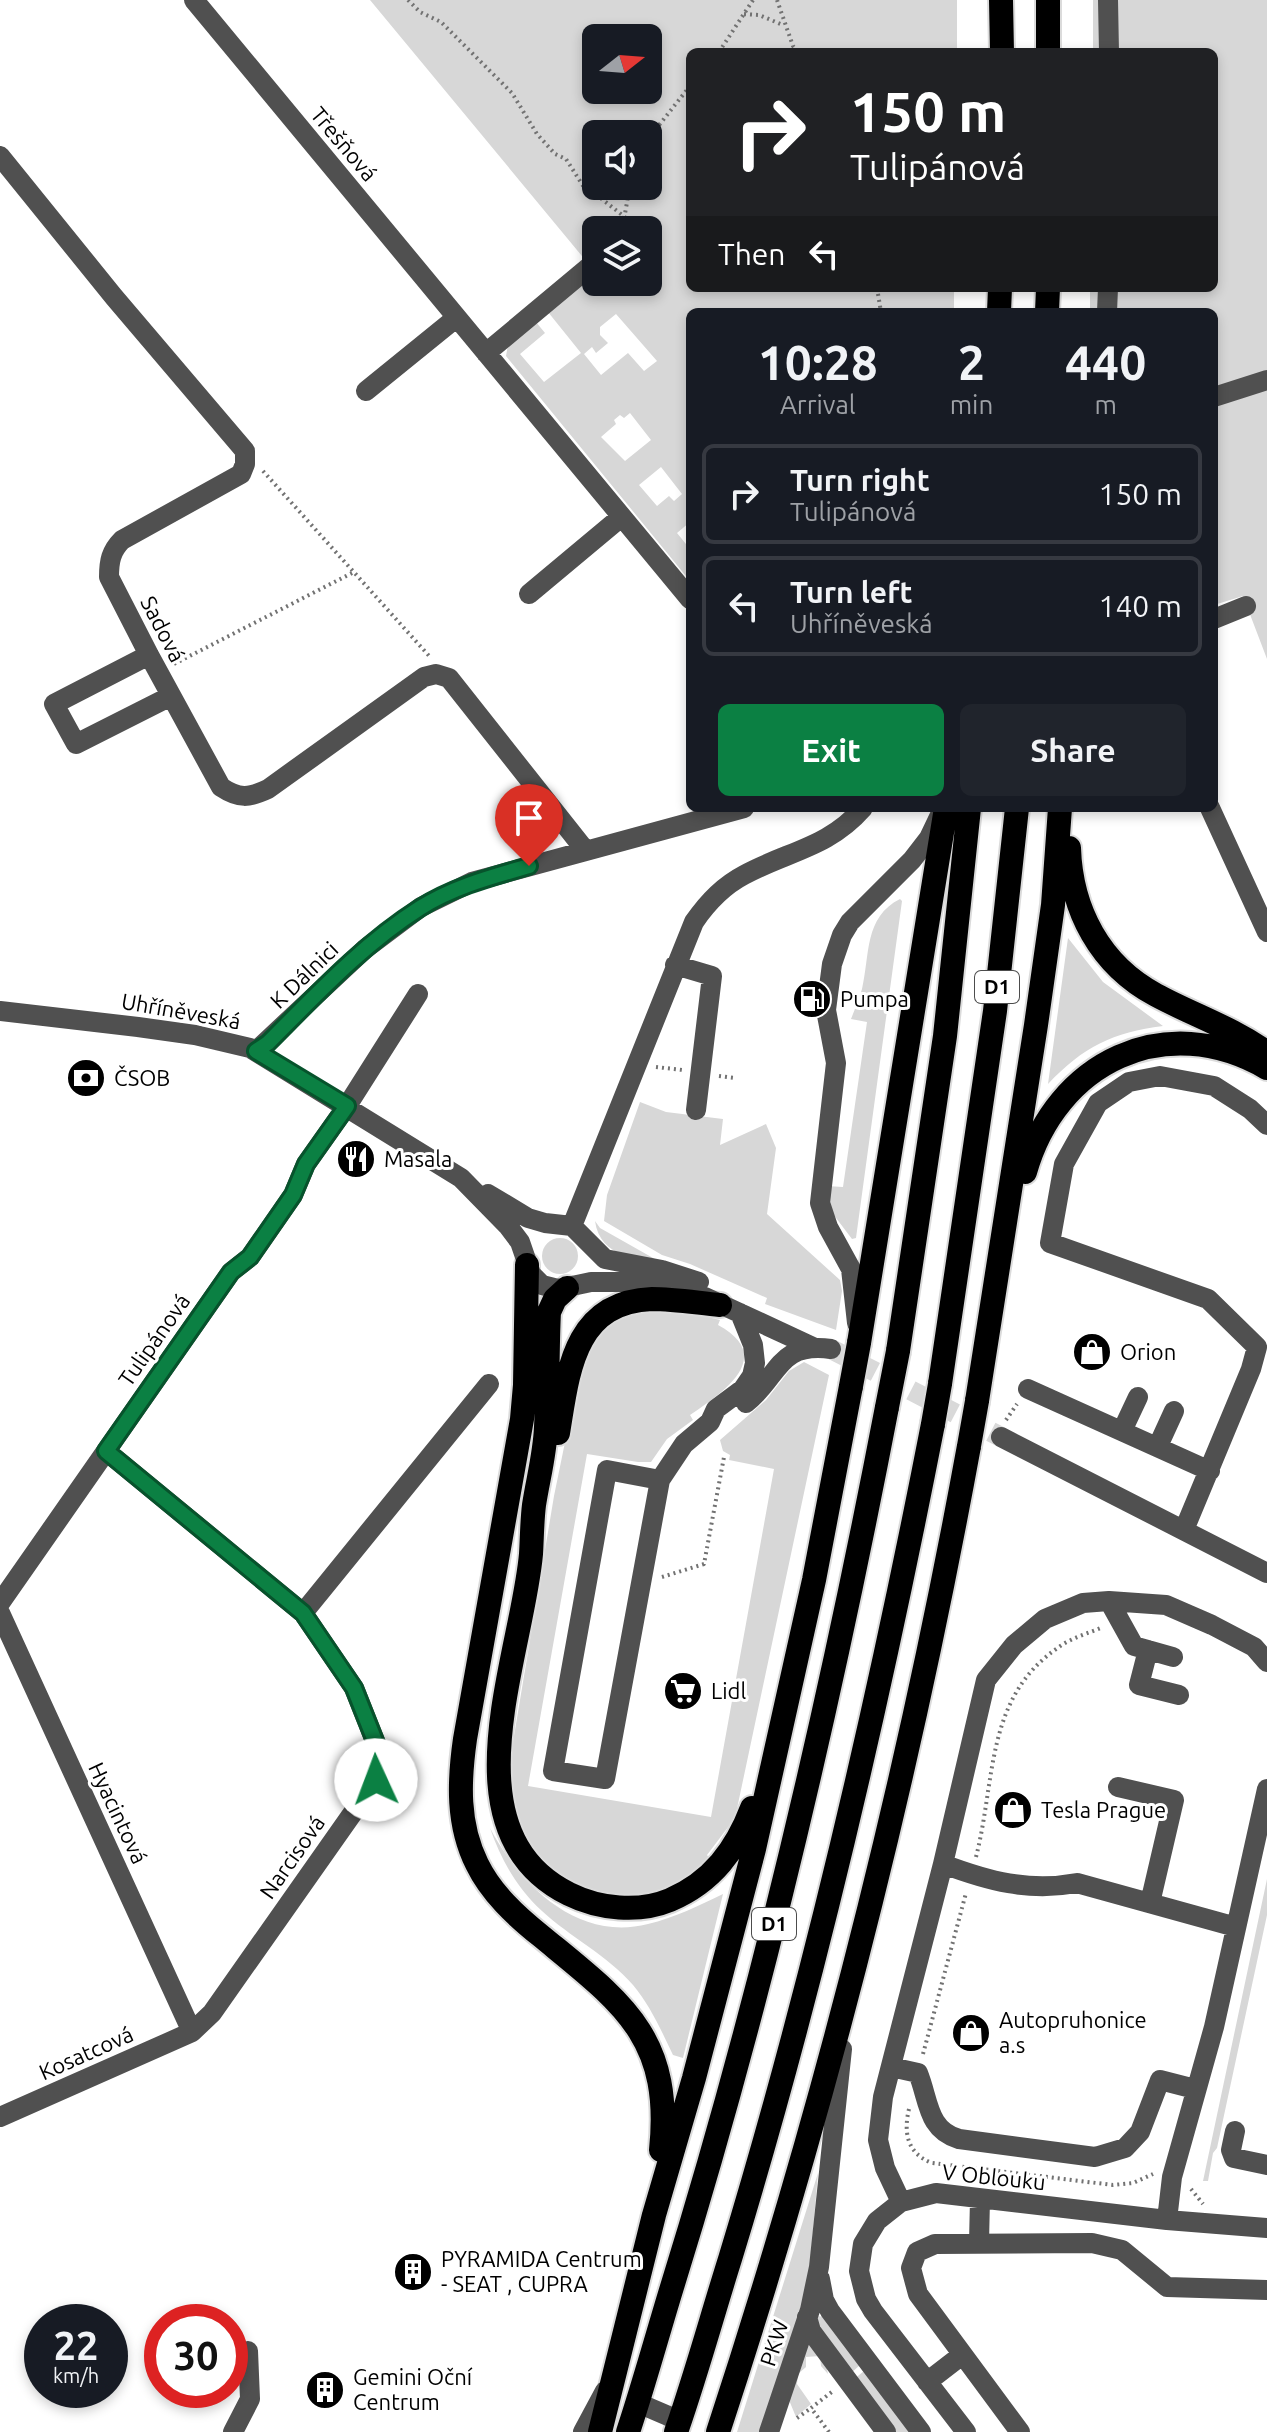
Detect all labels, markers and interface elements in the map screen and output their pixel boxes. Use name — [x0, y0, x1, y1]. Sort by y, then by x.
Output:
north arrow — [582, 24, 662, 104]
map controls — [582, 24, 662, 296]
icon: right — [718, 80, 822, 184]
text: 150 m — [850, 80, 1006, 143]
street label: Třešňová — [306, 102, 383, 186]
button: sound — [582, 120, 662, 200]
text: Tulipánová — [850, 146, 1025, 187]
button: layers — [582, 216, 662, 296]
icon: left — [802, 232, 846, 276]
text: Then — [718, 237, 786, 271]
text: 10:28 — [758, 335, 878, 389]
text: 2 — [958, 335, 985, 389]
text: 440 — [1065, 335, 1146, 389]
text: Arrival — [780, 390, 856, 419]
text: min — [950, 390, 993, 419]
text: m — [1094, 390, 1117, 419]
text: Turn right — [790, 463, 930, 497]
icon: right — [722, 472, 766, 516]
text: 150 m — [1098, 477, 1182, 511]
text: Tulipánová — [790, 497, 916, 526]
text: Turn left — [790, 575, 912, 609]
icon: left — [722, 584, 766, 628]
text: 140 m — [1098, 589, 1182, 623]
street label: Sadová — [136, 592, 191, 666]
text: Uhříněveská — [790, 609, 933, 638]
button: Exit — [718, 704, 944, 796]
button: Share — [960, 704, 1186, 796]
pin — [495, 784, 563, 866]
icon: arrive — [507, 796, 551, 840]
street label: K Dálnici — [265, 936, 343, 1013]
road number: D1 — [975, 971, 1019, 1003]
fuel station icon: Pumpa — [791, 978, 833, 1020]
place label: Pumpa — [840, 986, 909, 1011]
street label: Uhříněveská — [119, 988, 243, 1033]
bank icon: ČSOB — [65, 1057, 107, 1099]
place label: ČSOB — [114, 1065, 170, 1090]
restaurant icon: Masala — [335, 1138, 377, 1180]
place label: Masala — [384, 1146, 452, 1171]
street label: Tulipánová — [113, 1289, 194, 1391]
shop icon: Orion — [1071, 1331, 1113, 1373]
place label: Orion — [1120, 1339, 1176, 1364]
supermarket icon: Lidl — [662, 1670, 704, 1712]
place label: Lidl — [711, 1678, 746, 1703]
position arrow — [334, 1738, 418, 1822]
street label: Hyacintová — [84, 1758, 153, 1867]
shop icon: Tesla Prague — [992, 1789, 1034, 1831]
place label: Tesla Prague — [1041, 1797, 1166, 1822]
street label: Narcisová — [254, 1811, 329, 1903]
road number: D1 — [752, 1908, 796, 1940]
place label: Autopruhonice a.s — [999, 2007, 1147, 2057]
shop icon: Autopruhonice a.s — [950, 2012, 992, 2054]
street label: Kosatcová — [35, 2021, 137, 2084]
street label: V Oblouku — [941, 2159, 1047, 2194]
place label: PYRAMIDA Centrum - SEAT , CUPRA — [441, 2246, 642, 2296]
building icon: PYRAMIDA Centrum - SEAT , CUPRA — [392, 2251, 434, 2293]
speed limit sign: 30 — [144, 2304, 248, 2408]
street label: PKW — [754, 2317, 793, 2369]
text: 22 — [53, 2323, 99, 2368]
text: km/h — [53, 2364, 99, 2387]
place label: Gemini Oční Centrum — [353, 2364, 473, 2414]
building icon: Gemini Oční Centrum — [304, 2369, 346, 2411]

